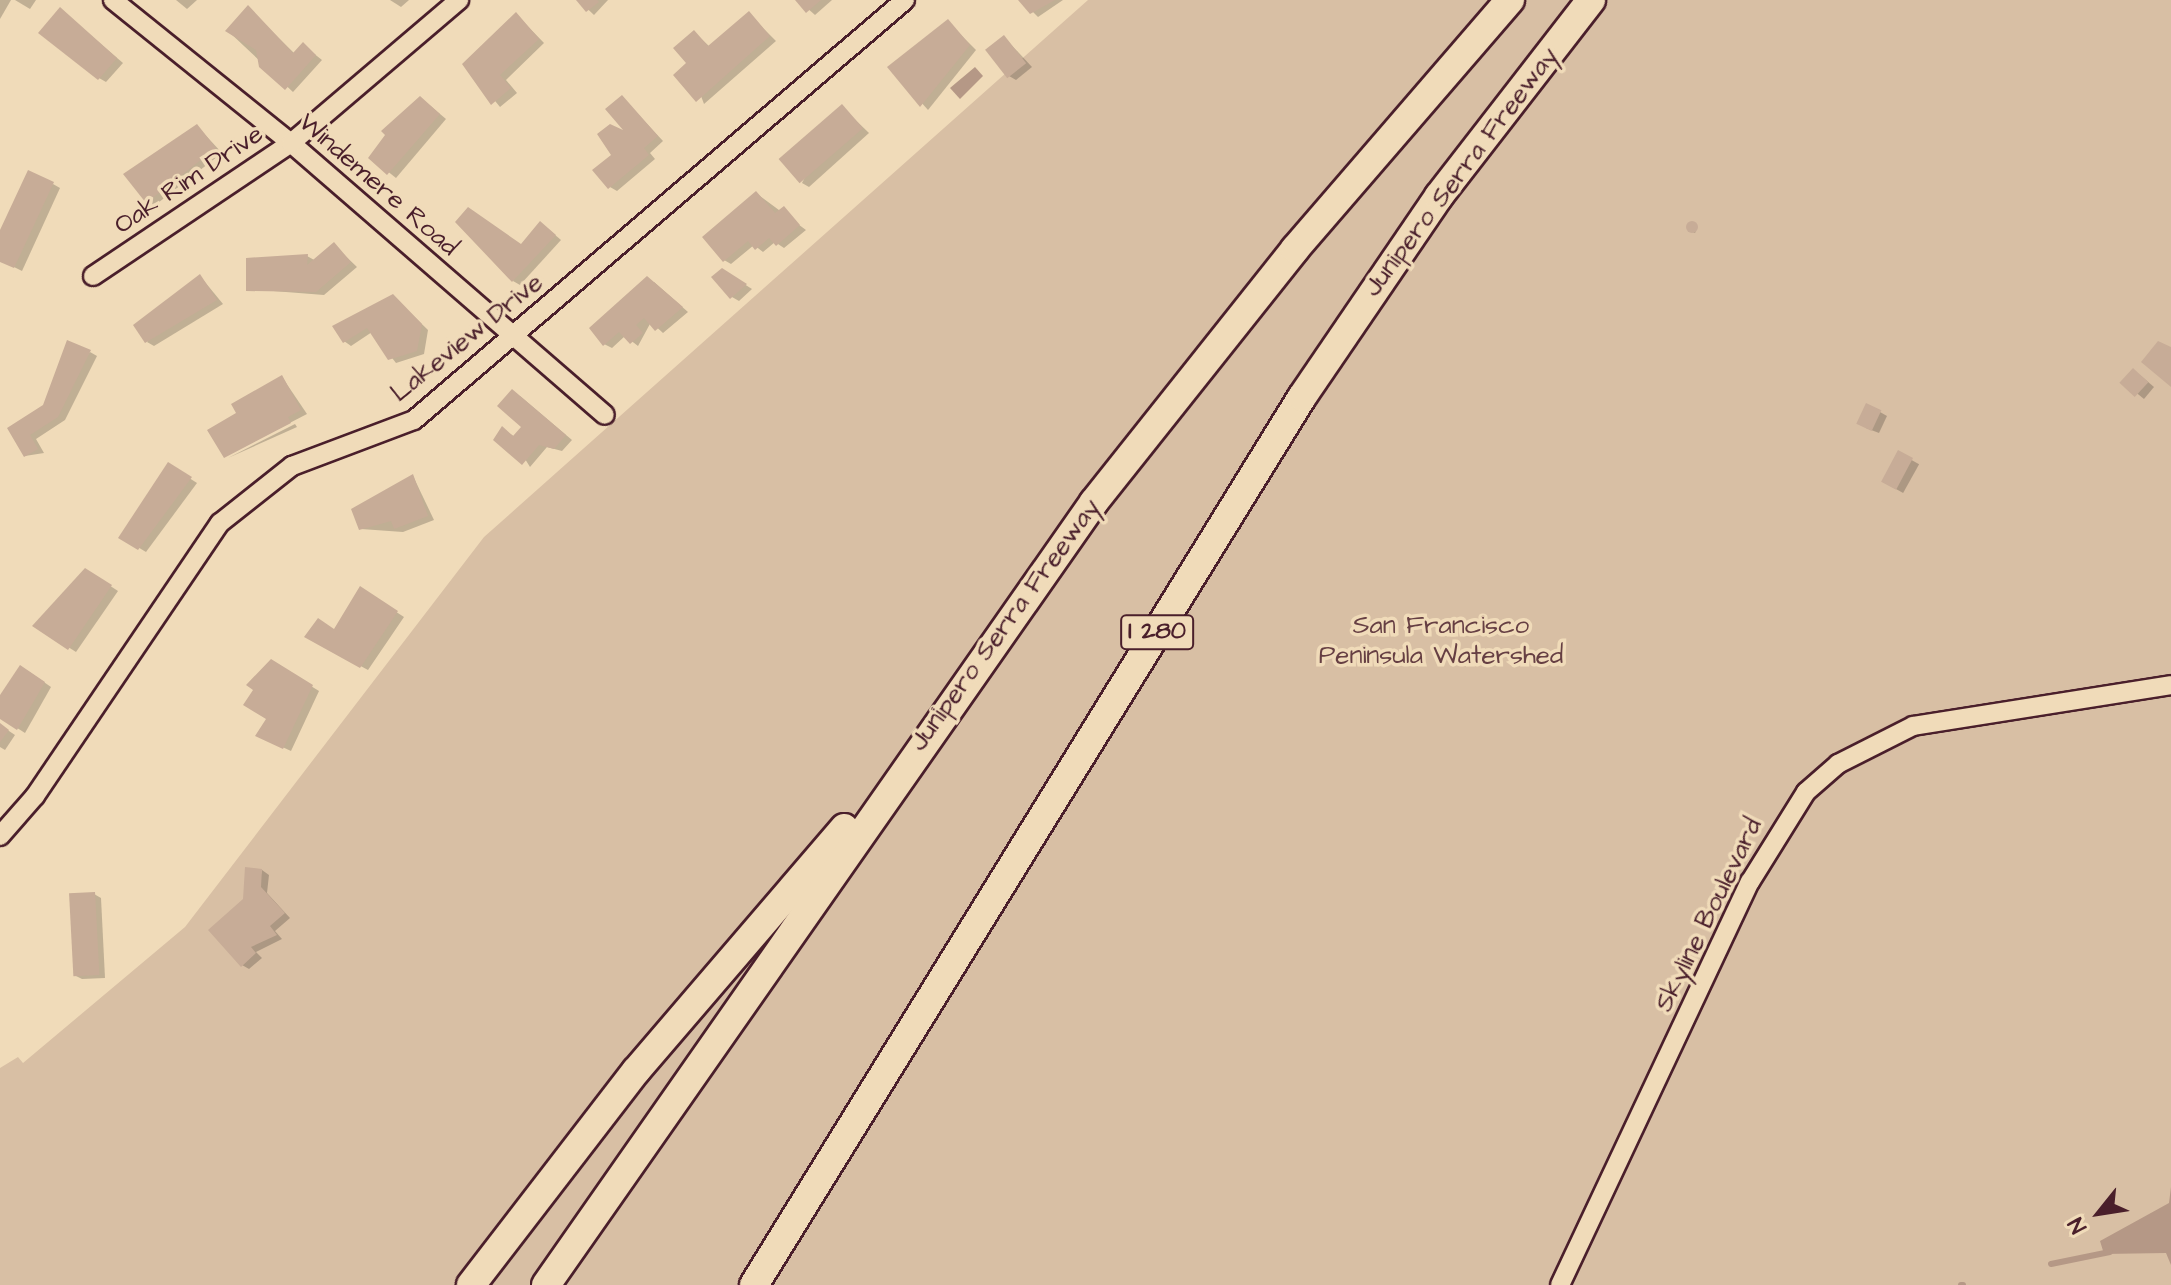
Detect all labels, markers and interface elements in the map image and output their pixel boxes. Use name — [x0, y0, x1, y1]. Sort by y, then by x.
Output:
street label: Junipero Serra Freeway — [1357, 41, 1565, 303]
street label: Windemere Road — [292, 107, 464, 263]
street label: Oak Rim Drive — [109, 119, 269, 241]
street label: Lakeview Drive — [385, 267, 549, 409]
street label: Junipero Serra Freeway — [903, 493, 1107, 757]
park label: San Francisco Peninsula Watershed — [1319, 610, 1563, 672]
road number: I 280 — [1119, 612, 1195, 652]
street label: Skyline Boulevard — [1649, 813, 1769, 1017]
north arrow — [2059, 1173, 2139, 1253]
text: N — [2061, 1212, 2095, 1239]

